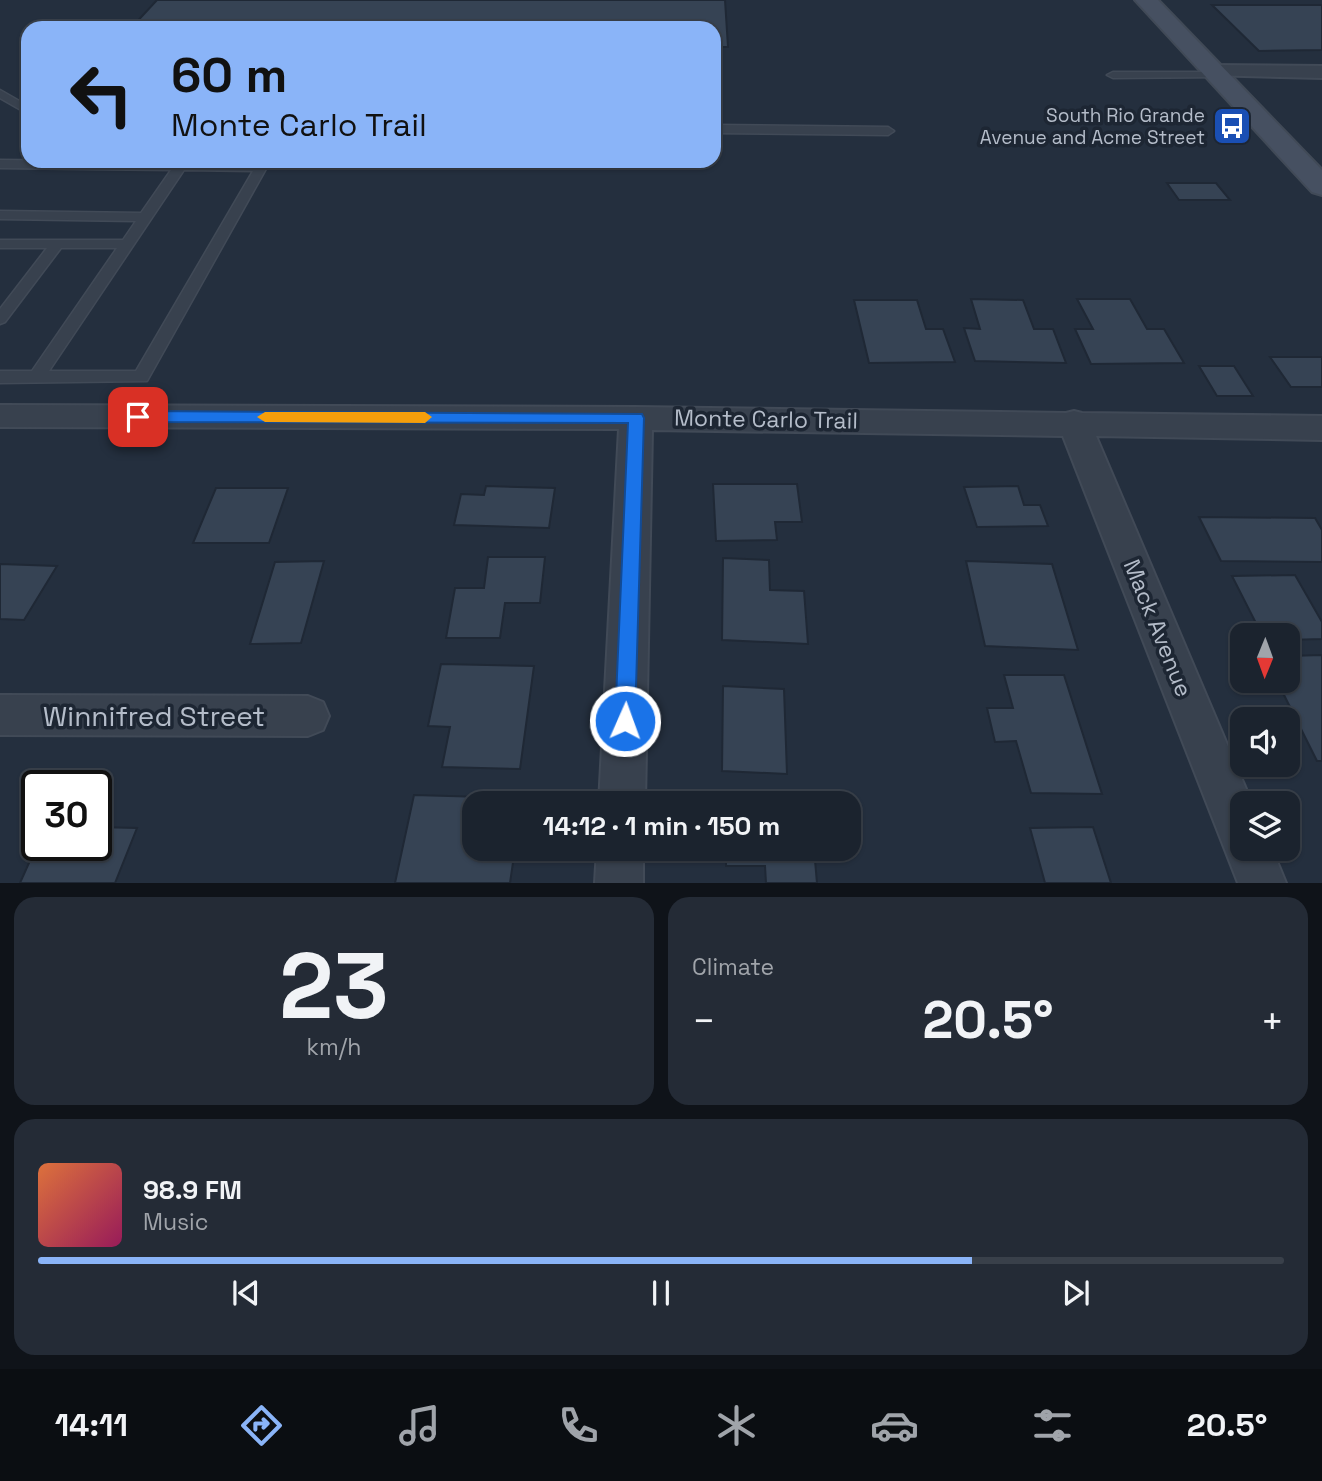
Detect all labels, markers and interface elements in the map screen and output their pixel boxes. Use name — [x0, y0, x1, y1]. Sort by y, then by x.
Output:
text: 60 m — [171, 44, 287, 106]
icon: left — [56, 49, 147, 140]
place label: South Rio Grande Avenue and Acme Street — [980, 103, 1205, 150]
text: Monte Carlo Trail — [171, 105, 427, 145]
bus stop icon: South Rio Grande Avenue and Acme Street — [1211, 105, 1253, 147]
pin — [108, 387, 168, 447]
icon: arrive — [119, 398, 157, 436]
street label: Monte Carlo Trail — [674, 402, 858, 436]
street label: Mack Avenue — [1117, 555, 1199, 701]
north arrow — [1230, 623, 1300, 693]
map controls — [1230, 623, 1300, 861]
position arrow — [588, 684, 662, 758]
street label: Winnifred Street — [43, 698, 265, 734]
button: sound — [1230, 707, 1300, 777]
speed limit sign: 30 — [21, 770, 112, 861]
button: layers — [1230, 791, 1300, 861]
text: 14:12 · 1 min · 150 m — [543, 809, 780, 843]
text: 23 — [279, 928, 389, 1045]
text: Climate — [692, 952, 774, 982]
text: 20.5° — [922, 987, 1054, 1053]
text: − — [692, 997, 716, 1045]
text: + — [1260, 997, 1284, 1045]
text: km/h — [307, 1032, 361, 1062]
text: 98.9 FM — [143, 1173, 242, 1207]
text: Music — [143, 1207, 208, 1237]
icon: previous — [227, 1274, 265, 1312]
icon: pause — [642, 1274, 680, 1312]
icon: next — [1057, 1274, 1095, 1312]
icon: directions — [237, 1401, 286, 1450]
icon: music — [395, 1401, 444, 1450]
icon: phone — [554, 1401, 603, 1450]
icon: climate — [712, 1401, 761, 1450]
icon: car — [870, 1401, 919, 1450]
icon: filters — [1028, 1401, 1077, 1450]
text: 14:11 — [55, 1405, 128, 1445]
text: 20.5° — [1187, 1405, 1267, 1445]

